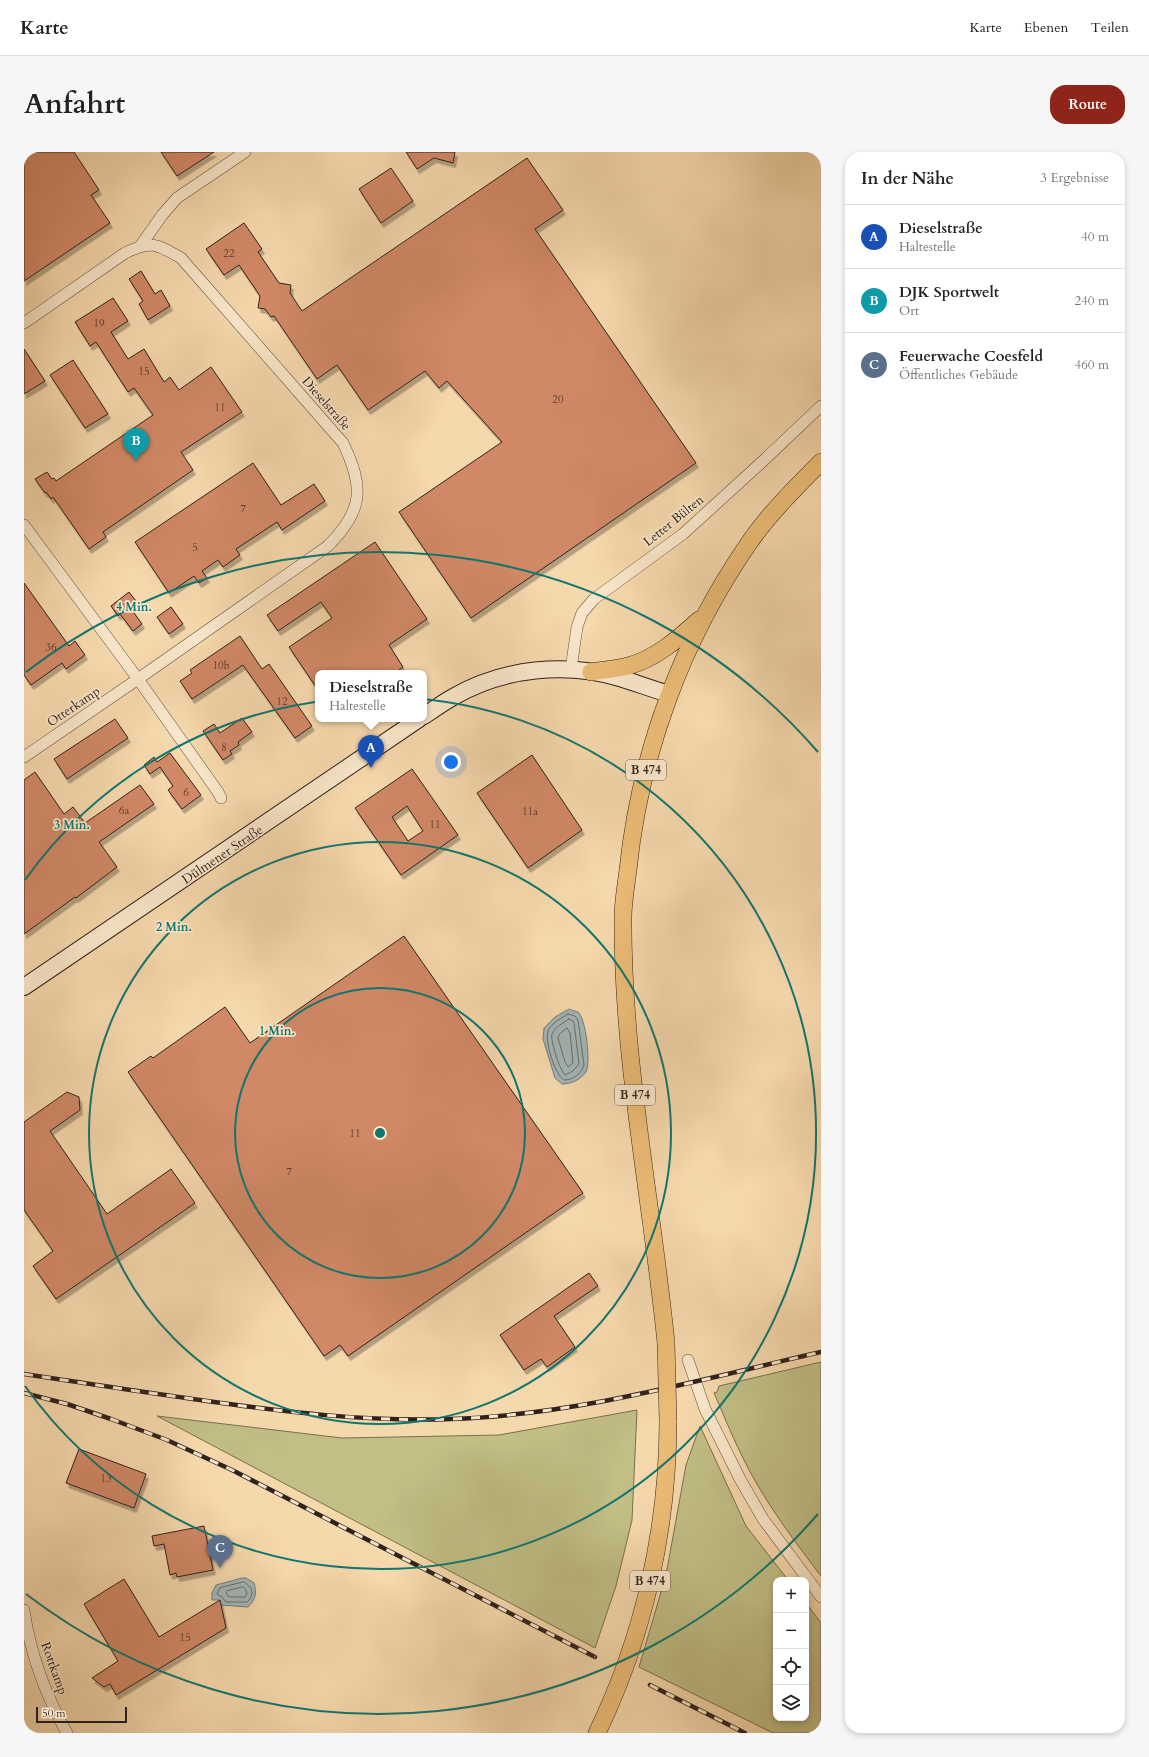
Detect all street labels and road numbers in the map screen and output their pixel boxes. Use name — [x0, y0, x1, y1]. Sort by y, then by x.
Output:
street label: Dieselstraße — [298, 373, 355, 435]
street label: Letter Bülten — [640, 491, 708, 551]
street label: Otterkamp — [43, 682, 104, 731]
road number: B 474 — [626, 760, 666, 780]
street label: Dülmener Straße — [179, 821, 267, 889]
road number: B 474 — [615, 1085, 655, 1105]
road number: B 474 — [630, 1571, 670, 1591]
street label: Rottkamp — [36, 1640, 72, 1697]

